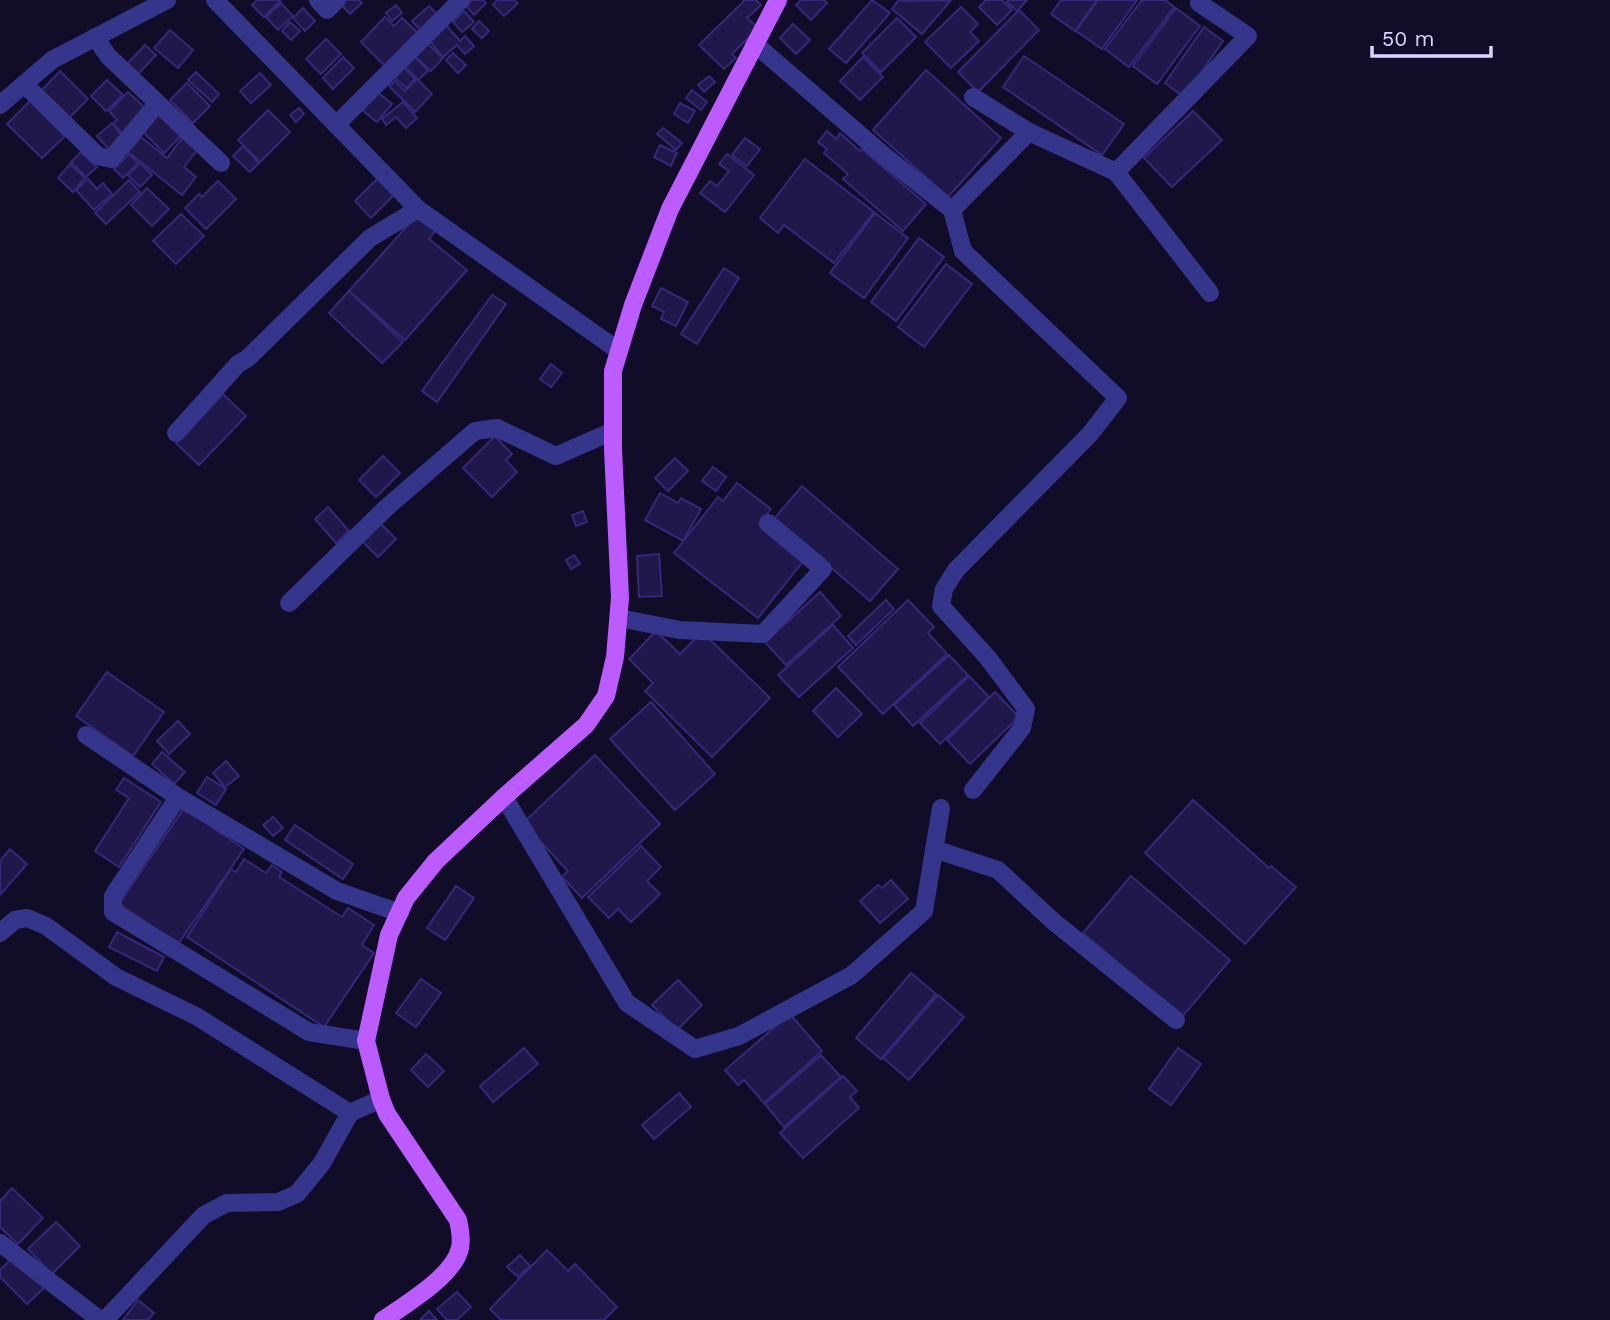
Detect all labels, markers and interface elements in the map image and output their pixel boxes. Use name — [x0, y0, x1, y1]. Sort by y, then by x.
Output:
scale bar — [1372, 14, 1491, 58]
text: 50 m — [1382, 26, 1434, 51]

